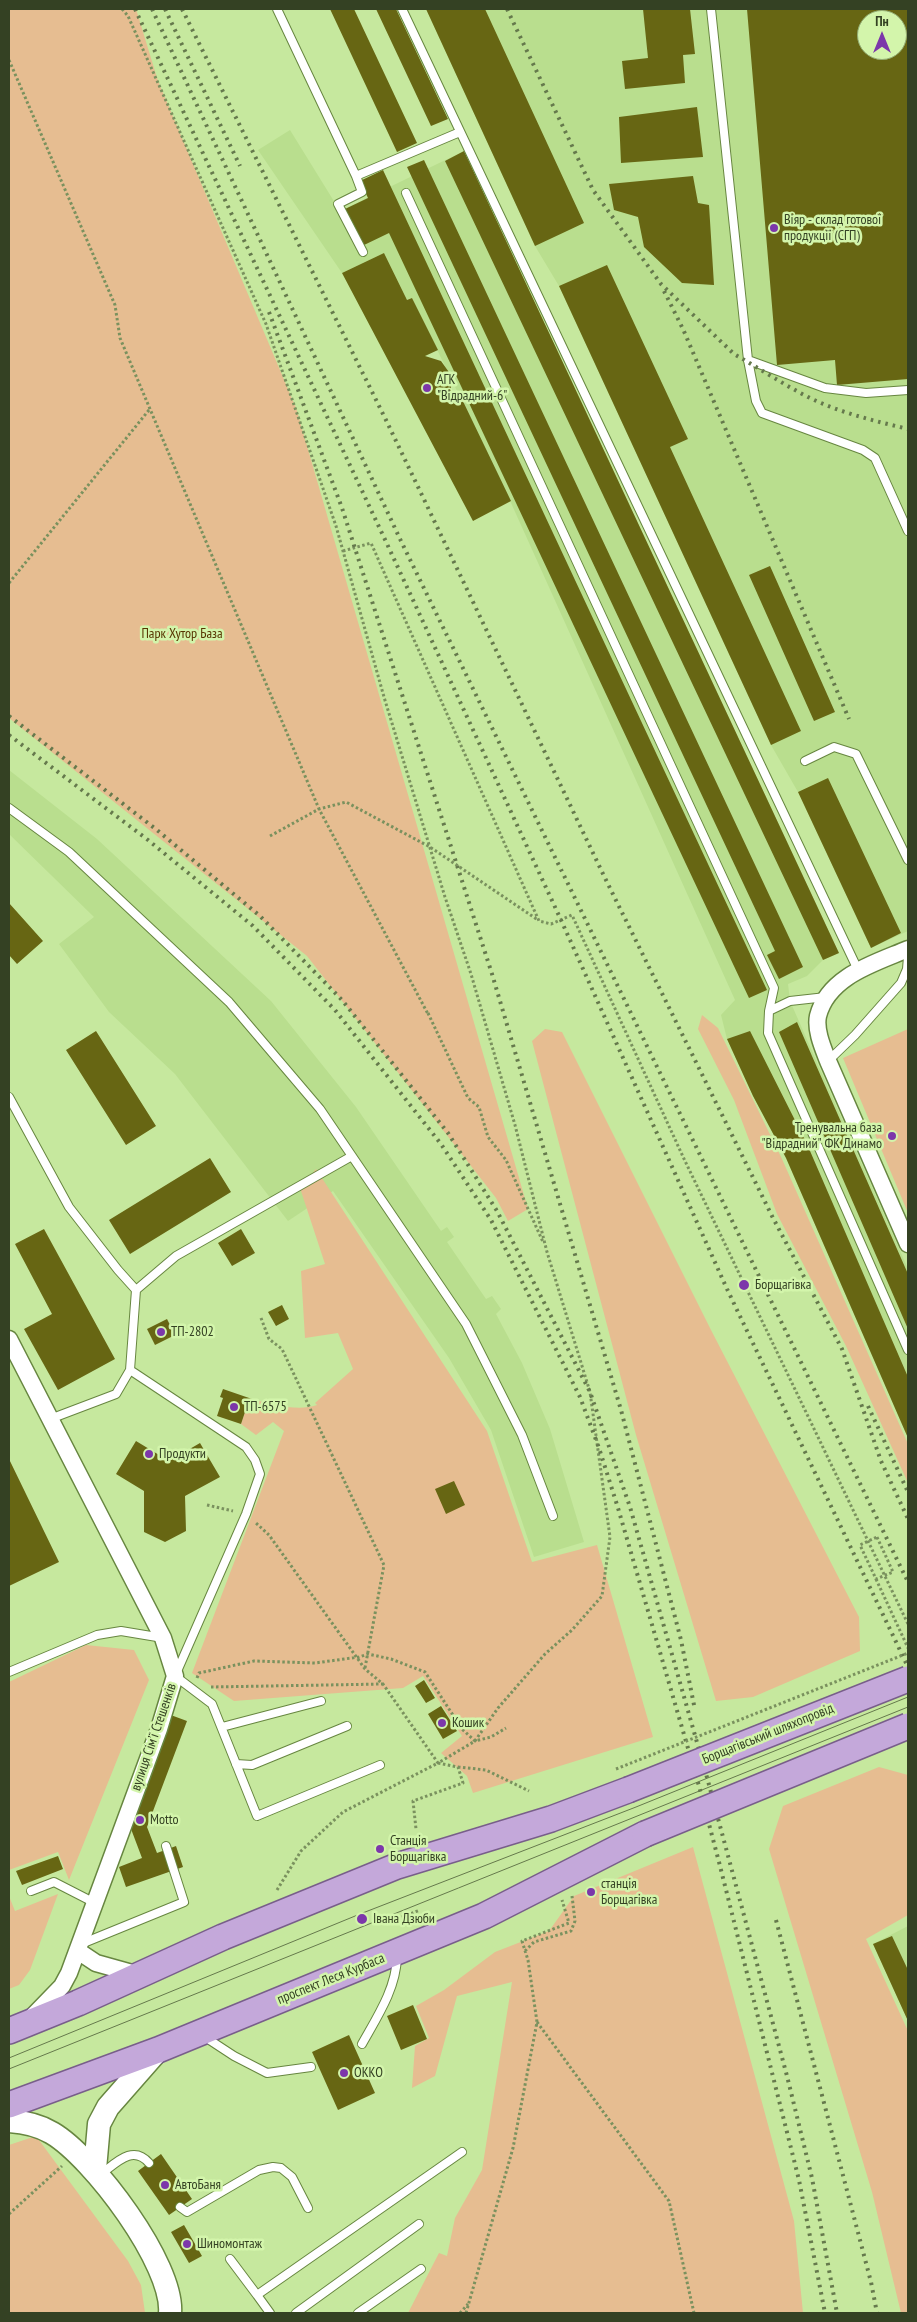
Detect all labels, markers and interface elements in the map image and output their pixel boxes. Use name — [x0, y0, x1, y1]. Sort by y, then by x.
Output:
north arrow — [857, 10, 907, 60]
text: Пн — [875, 12, 889, 30]
place label: Віяр - склад готової продукції (СГП) — [784, 212, 881, 244]
marker: Віяр - склад готової продукції (СГП) — [768, 222, 780, 234]
place label: АГК "Відрадний-6" — [437, 372, 507, 404]
marker: АГК "Відрадний-6" — [421, 382, 433, 394]
park label: Парк Хутор База — [141, 626, 223, 642]
place label: Тренувальна база "Відрадний" ФК Динамо — [762, 1120, 882, 1152]
marker: Тренувальна база "Відрадний" ФК Динамо — [886, 1130, 898, 1142]
place label: Борщагівка — [755, 1277, 811, 1293]
marker: Борщагівка — [737, 1278, 751, 1292]
place label: ТП-2802 — [171, 1324, 214, 1340]
marker: ТП-2802 — [155, 1326, 167, 1338]
place label: ТП-6575 — [244, 1399, 287, 1415]
marker: ТП-6575 — [228, 1401, 240, 1413]
place label: Продукти — [159, 1446, 206, 1462]
marker: Продукти — [143, 1448, 155, 1460]
street label: вулиця Сімʼї Стешенків — [128, 1681, 180, 1793]
street label: Борщагівський шляхопровід — [700, 1700, 836, 1768]
place label: Кошик — [452, 1715, 484, 1731]
marker: Кошик — [436, 1717, 448, 1729]
place label: Motto — [150, 1812, 179, 1828]
marker: Motto — [134, 1814, 146, 1826]
place label: Станція Борщагівка — [390, 1833, 446, 1865]
marker: Станція Борщагівка — [374, 1843, 386, 1855]
place label: станція Борщагівка — [601, 1876, 657, 1908]
marker: станція Борщагівка — [585, 1886, 597, 1898]
place label: Івана Дзюби — [373, 1911, 435, 1927]
marker: Івана Дзюби — [355, 1912, 369, 1926]
street label: проспект Леся Курбаса — [275, 1950, 387, 2008]
place label: ОККО — [354, 2065, 383, 2081]
marker: ОККО — [338, 2067, 350, 2079]
place label: АвтоБаня — [175, 2177, 221, 2193]
marker: АвтоБаня — [159, 2179, 171, 2191]
place label: Шиномонтаж — [197, 2236, 262, 2252]
marker: Шиномонтаж — [181, 2238, 193, 2250]

